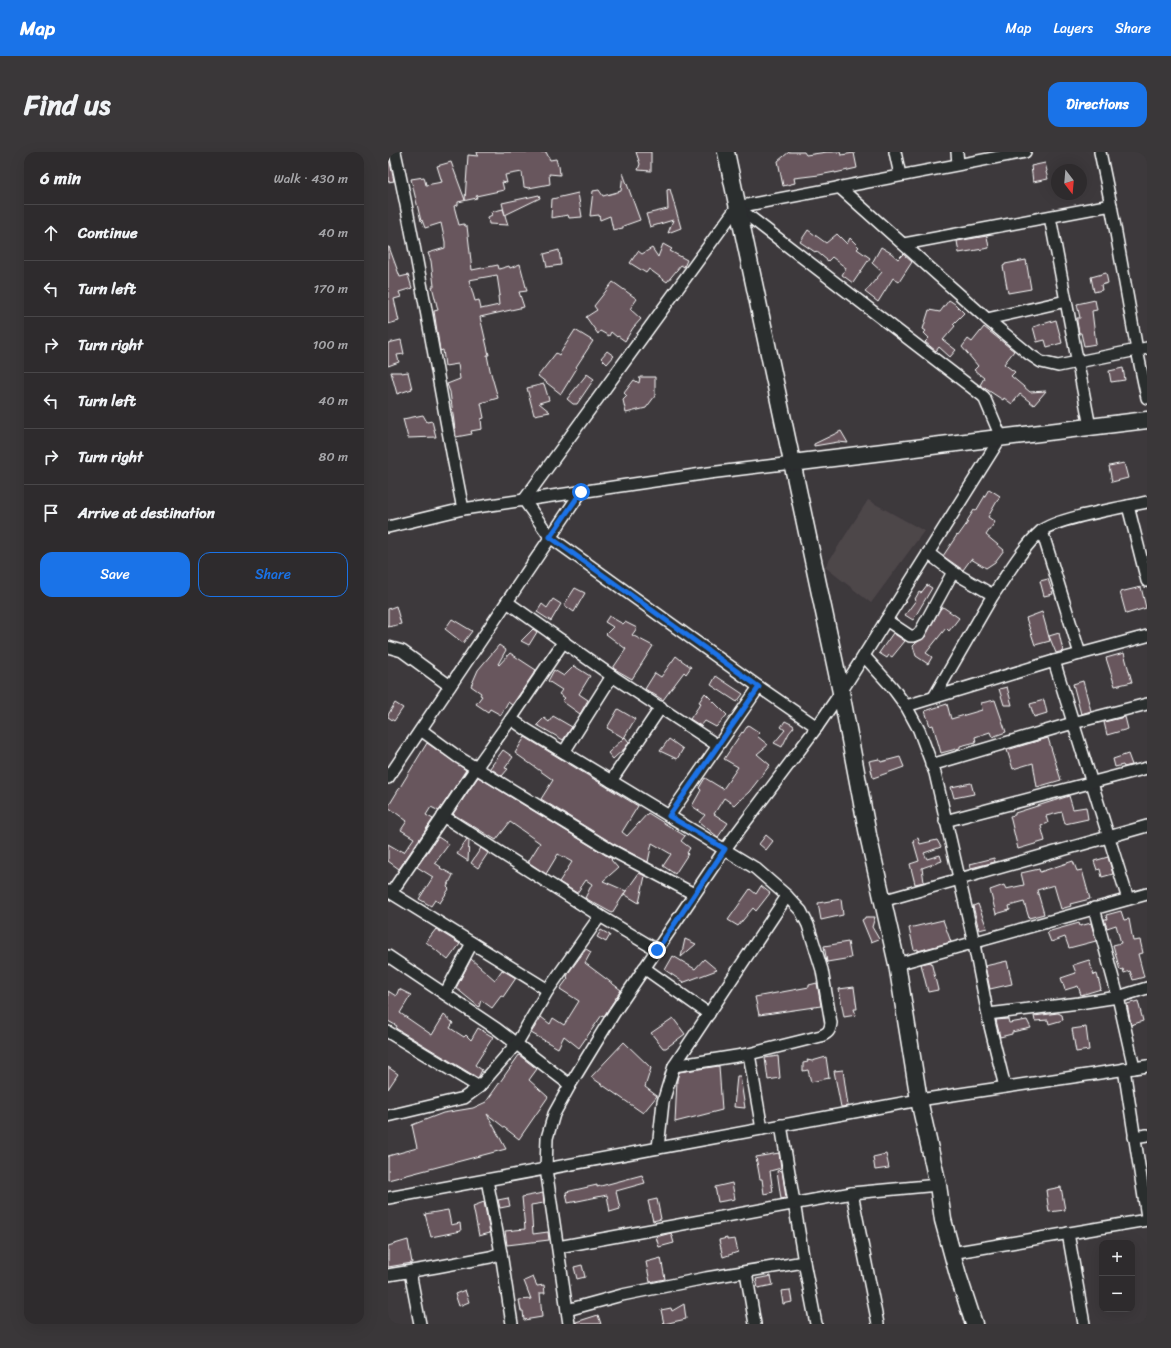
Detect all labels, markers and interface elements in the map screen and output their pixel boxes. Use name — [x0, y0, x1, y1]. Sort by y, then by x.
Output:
text: Map — [20, 12, 55, 45]
text: Map — [1006, 16, 1031, 41]
text: Layers — [1053, 16, 1093, 41]
text: Share — [1115, 16, 1151, 41]
text: Find us — [24, 80, 111, 129]
button: Directions — [1048, 82, 1147, 127]
text: 6 min — [40, 163, 81, 193]
north arrow — [1051, 164, 1087, 200]
text: Walk · 430 m — [274, 167, 348, 190]
text: Continue — [78, 220, 138, 246]
text: 40 m — [318, 221, 348, 244]
icon: ahead — [40, 222, 62, 244]
text: Turn left — [78, 276, 136, 302]
text: 170 m — [313, 277, 348, 300]
icon: left — [40, 278, 62, 300]
text: Turn right — [78, 332, 143, 358]
text: 100 m — [313, 333, 348, 356]
icon: right — [40, 334, 62, 356]
text: Turn left — [78, 388, 136, 414]
text: 40 m — [318, 389, 348, 412]
icon: left — [40, 390, 62, 412]
text: Turn right — [78, 444, 143, 470]
text: 80 m — [319, 445, 348, 468]
icon: right — [40, 446, 62, 468]
route start — [572, 483, 590, 501]
text: Arrive at destination — [78, 500, 215, 526]
icon: arrive — [40, 502, 62, 524]
button: Save — [40, 552, 190, 597]
button: Share — [198, 552, 348, 597]
route end — [648, 941, 666, 959]
map controls — [1099, 1240, 1135, 1312]
button: + — [1099, 1240, 1135, 1276]
button: − — [1099, 1276, 1135, 1312]

